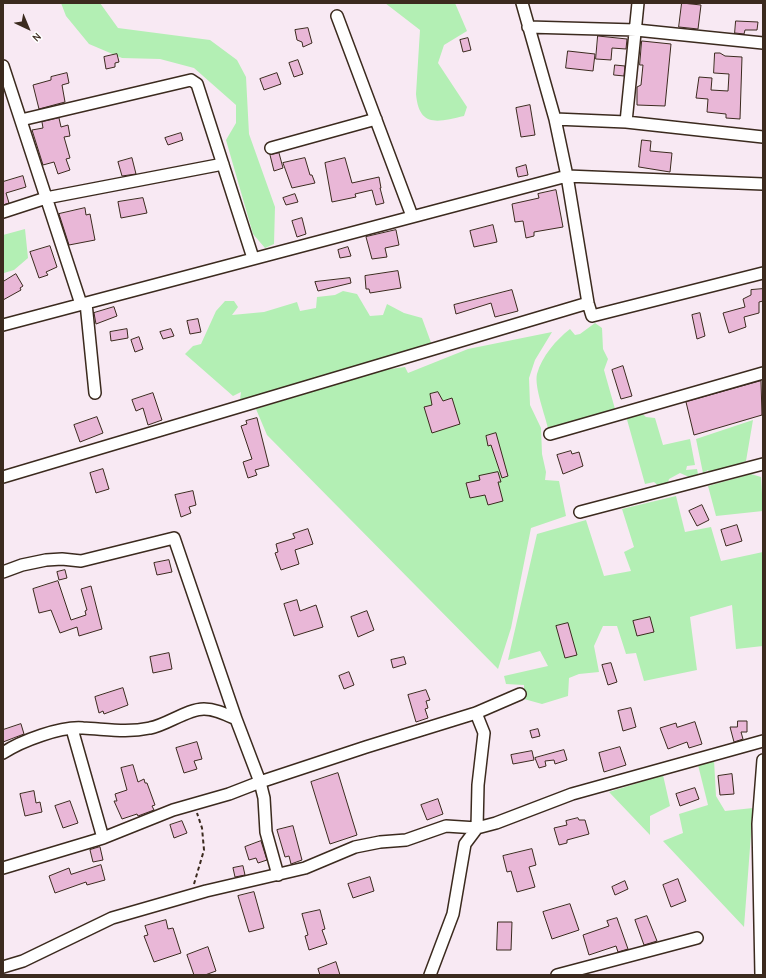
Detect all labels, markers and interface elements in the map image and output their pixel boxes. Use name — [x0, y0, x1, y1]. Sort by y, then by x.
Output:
north arrow — [8, 8, 48, 48]
text: N — [30, 30, 44, 44]

